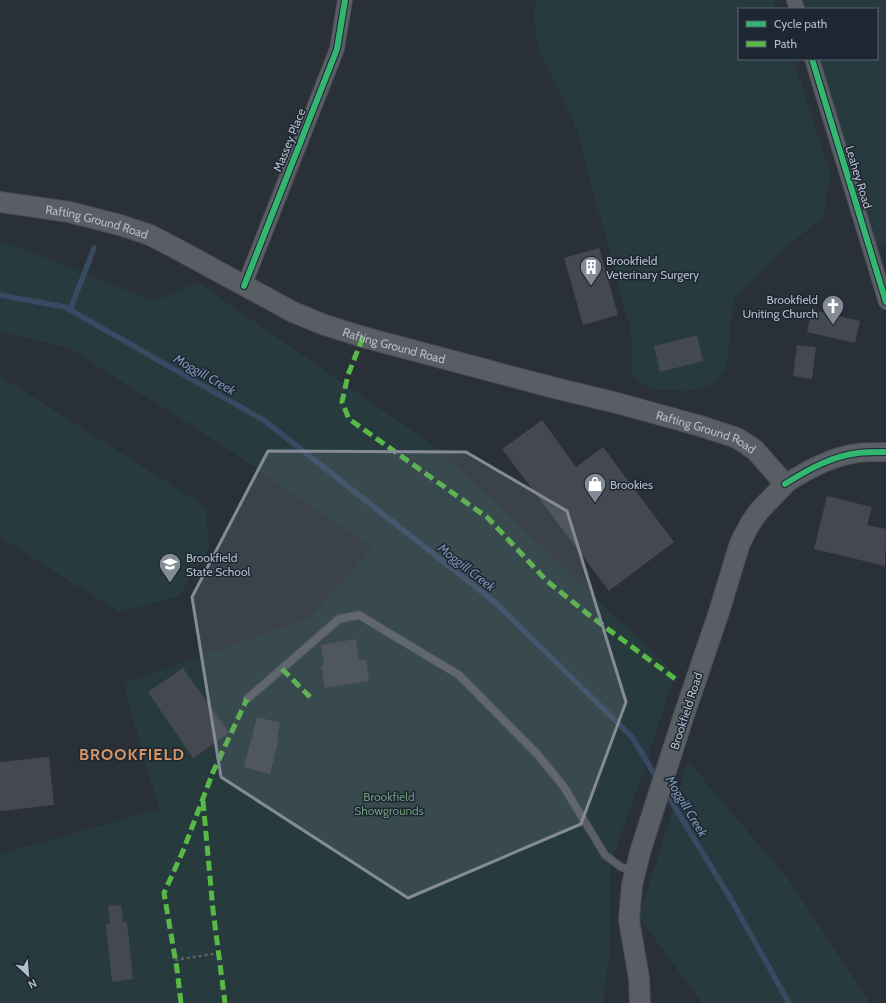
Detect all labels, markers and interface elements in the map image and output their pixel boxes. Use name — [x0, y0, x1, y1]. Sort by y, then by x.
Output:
legend — [738, 8, 878, 60]
text: Cycle path — [774, 16, 827, 31]
text: Path — [774, 36, 797, 51]
street label: Massey Place — [269, 106, 309, 174]
street label: Leahey Road — [842, 144, 876, 210]
street label: Rafting Ground Road — [45, 201, 150, 241]
place label: Brookfield Veterinary Surgery — [606, 253, 699, 282]
building icon: Brookfield Veterinary Surgery — [578, 254, 604, 287]
place label: Brookfield Uniting Church — [743, 292, 818, 321]
church icon: Brookfield Uniting Church — [820, 293, 846, 326]
street label: Rafting Ground Road — [341, 324, 447, 366]
water label: Moggill Creek — [170, 349, 239, 398]
street label: Rafting Ground Road — [655, 407, 759, 456]
shop icon: Brookies — [582, 471, 608, 504]
place label: Brookies — [610, 477, 653, 492]
water label: Moggill Creek — [434, 539, 499, 595]
place label: Brookfield State School — [186, 550, 251, 579]
school or university icon: Brookfield State School — [157, 551, 183, 584]
street label: Brookfield Road — [666, 671, 706, 751]
district label: BROOKFIELD — [79, 745, 185, 764]
water label: Moggill Creek — [662, 772, 712, 840]
park label: Brookfield Showgrounds — [354, 789, 424, 818]
north arrow — [8, 955, 48, 995]
text: N — [26, 976, 39, 992]

